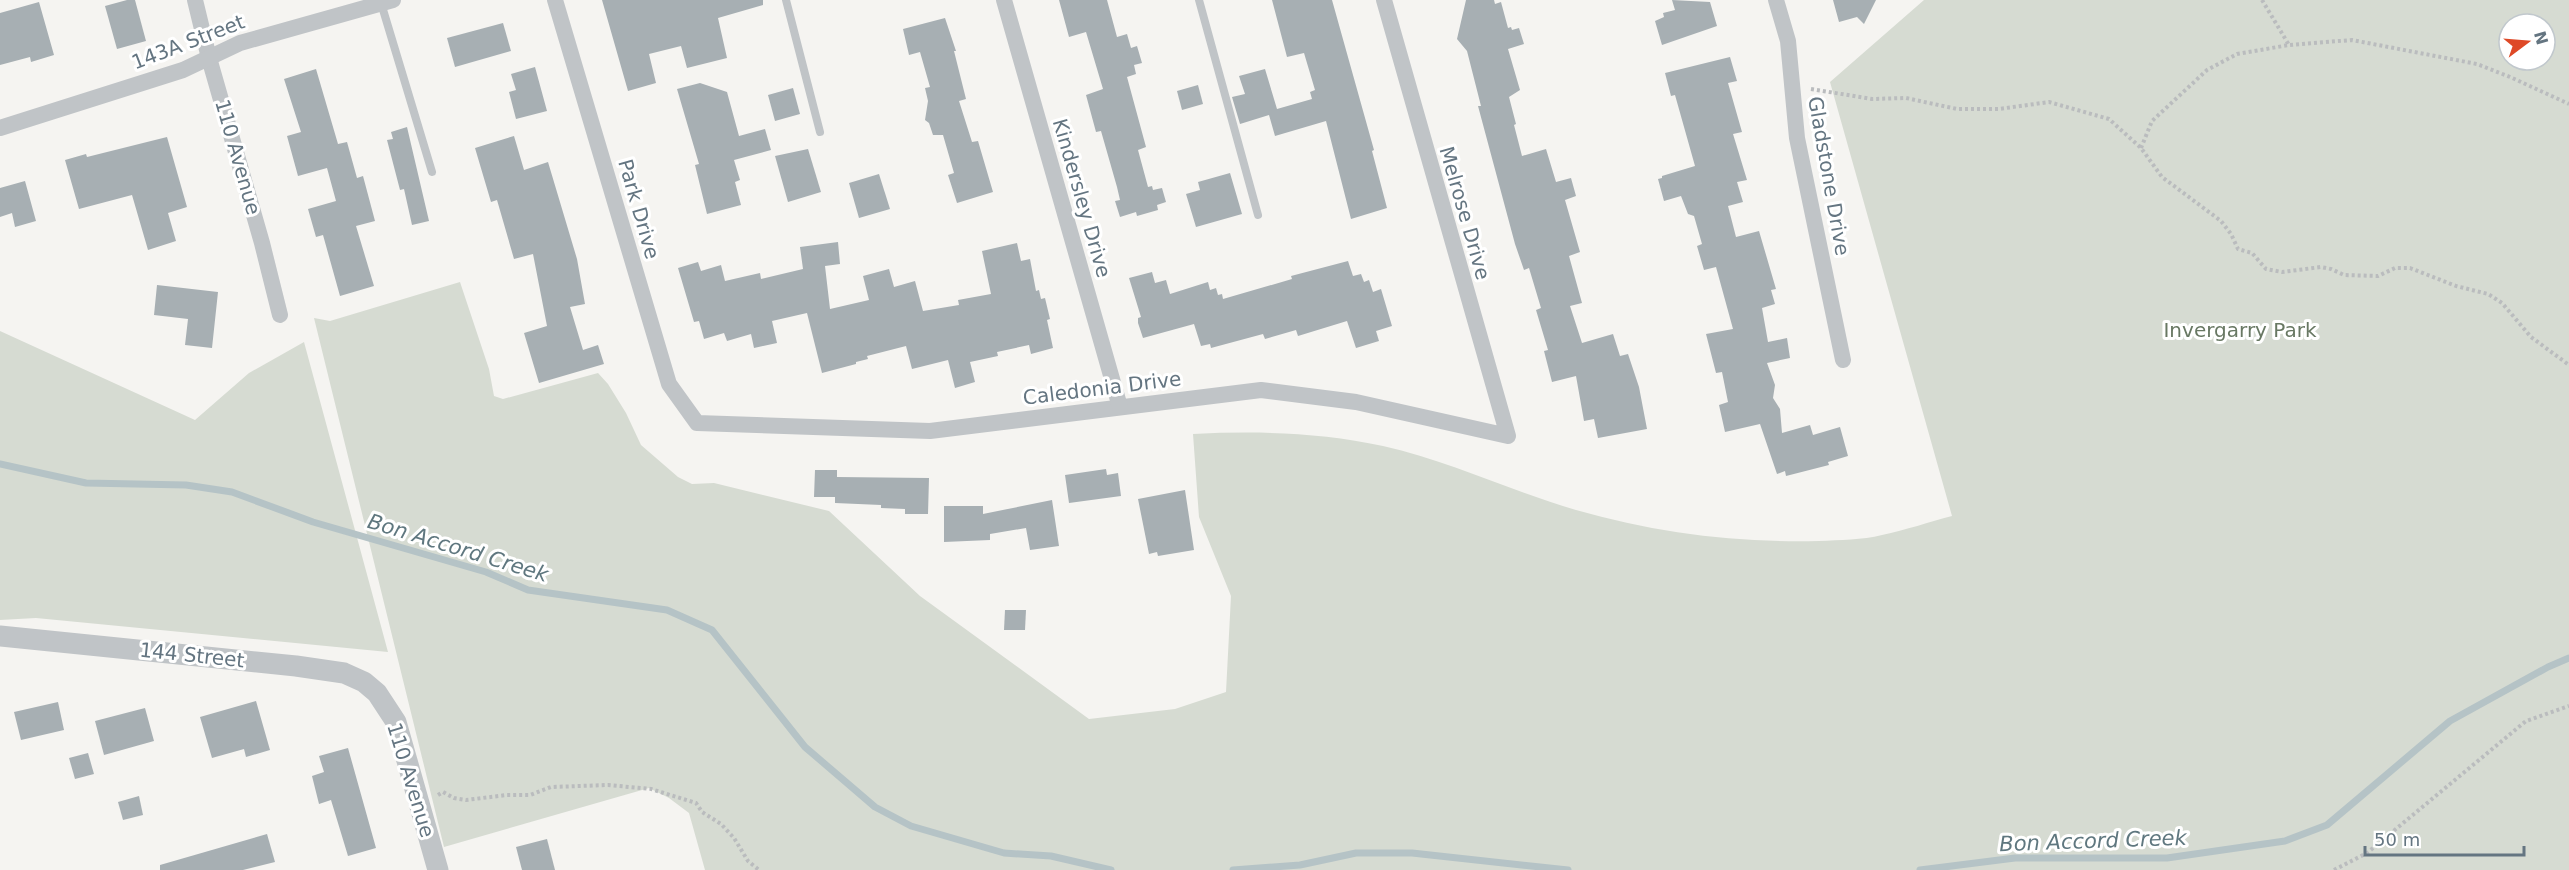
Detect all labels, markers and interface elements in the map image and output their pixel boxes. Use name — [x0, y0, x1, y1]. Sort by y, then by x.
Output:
street label: 143A Street — [128, 9, 248, 75]
north arrow — [2497, 12, 2557, 72]
text: N — [2530, 29, 2552, 47]
street label: Gladstone Drive — [1803, 95, 1855, 257]
street label: 110 Avenue — [210, 97, 266, 217]
street label: Kindersley Drive — [1048, 116, 1116, 280]
street label: Melrose Drive — [1435, 144, 1495, 282]
street label: Park Drive — [613, 156, 665, 262]
park label: Invergarry Park — [2163, 318, 2317, 342]
street label: Caledonia Drive — [1022, 366, 1182, 410]
water label: Bon Accord Creek — [365, 509, 552, 587]
street label: 144 Street — [138, 638, 246, 672]
street label: 110 Avenue — [382, 720, 440, 840]
scale bar — [2365, 819, 2524, 857]
water label: Bon Accord Creek — [1999, 826, 2188, 856]
text: 50 m — [2374, 829, 2420, 850]

